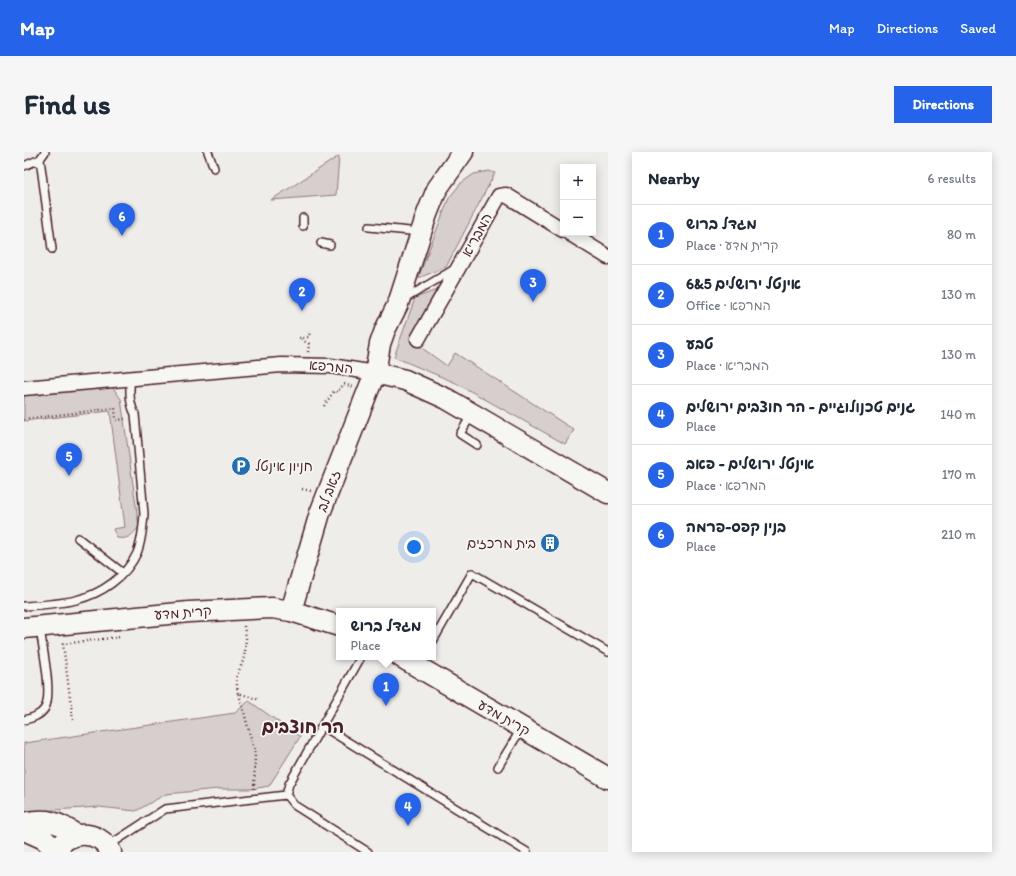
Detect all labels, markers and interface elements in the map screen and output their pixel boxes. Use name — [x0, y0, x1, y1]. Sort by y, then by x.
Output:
text: Map — [20, 17, 55, 40]
text: Map — [829, 20, 855, 37]
text: Directions — [877, 20, 938, 37]
text: Saved — [960, 20, 996, 37]
button: Directions — [894, 86, 992, 123]
text: Find us — [24, 87, 111, 121]
map controls — [560, 164, 596, 236]
button: + — [560, 164, 596, 200]
text: Nearby — [648, 168, 700, 188]
text: 6 results — [928, 171, 976, 186]
button: − — [560, 200, 596, 236]
pin: 6 — [109, 203, 135, 236]
street label: המבריא — [458, 210, 496, 260]
text: מגדל ברוש — [686, 215, 757, 233]
text: 1 — [658, 227, 664, 242]
text: 80 m — [947, 227, 976, 242]
text: Place · קרית מדע — [686, 238, 778, 253]
pin: 3 — [520, 269, 546, 302]
text: אינטל ירושלים 5&6 — [686, 275, 801, 293]
pin: 2 — [289, 278, 315, 311]
text: 2 — [658, 287, 664, 302]
text: 130 m — [941, 287, 976, 302]
text: Office · המרפא — [686, 298, 771, 313]
text: טבע — [686, 335, 714, 353]
text: 3 — [657, 347, 665, 362]
text: 130 m — [941, 347, 976, 362]
street label: המרפא — [308, 357, 354, 377]
text: Place · המבריא — [686, 358, 769, 373]
text: גנים טכנולוגיים - הר חוצבים ירושלים — [686, 398, 915, 416]
text: 4 — [657, 407, 665, 422]
text: 140 m — [940, 407, 976, 422]
text: Place — [686, 419, 716, 434]
pin: 5 — [56, 443, 82, 476]
parking icon: חניון אינטל — [230, 455, 252, 477]
text: אינטל ירושלים - פאב — [686, 455, 814, 473]
place label: חניון אינטל — [255, 458, 313, 475]
text: 5 — [658, 467, 664, 482]
text: 170 m — [942, 467, 976, 482]
street label: זאב לב — [313, 468, 345, 514]
text: Place · המרפא — [686, 478, 766, 493]
text: בנין קפס-פרמה — [686, 518, 786, 536]
text: 6 — [658, 527, 664, 542]
text: 210 m — [941, 527, 976, 542]
building icon: בית מרכזים — [539, 532, 561, 554]
place label: בית מרכזים — [467, 535, 536, 552]
your location — [404, 537, 424, 557]
text: Place — [686, 539, 716, 554]
street label: קרית מדע — [154, 603, 212, 623]
popup — [336, 608, 436, 660]
text: מגדל ברוש — [351, 617, 421, 635]
text: Place — [351, 638, 381, 653]
pin: 1 — [373, 673, 399, 706]
street label: קרית מדע — [475, 696, 533, 740]
district label: הר חוצבים — [262, 716, 344, 738]
pin: 4 — [395, 793, 421, 826]

